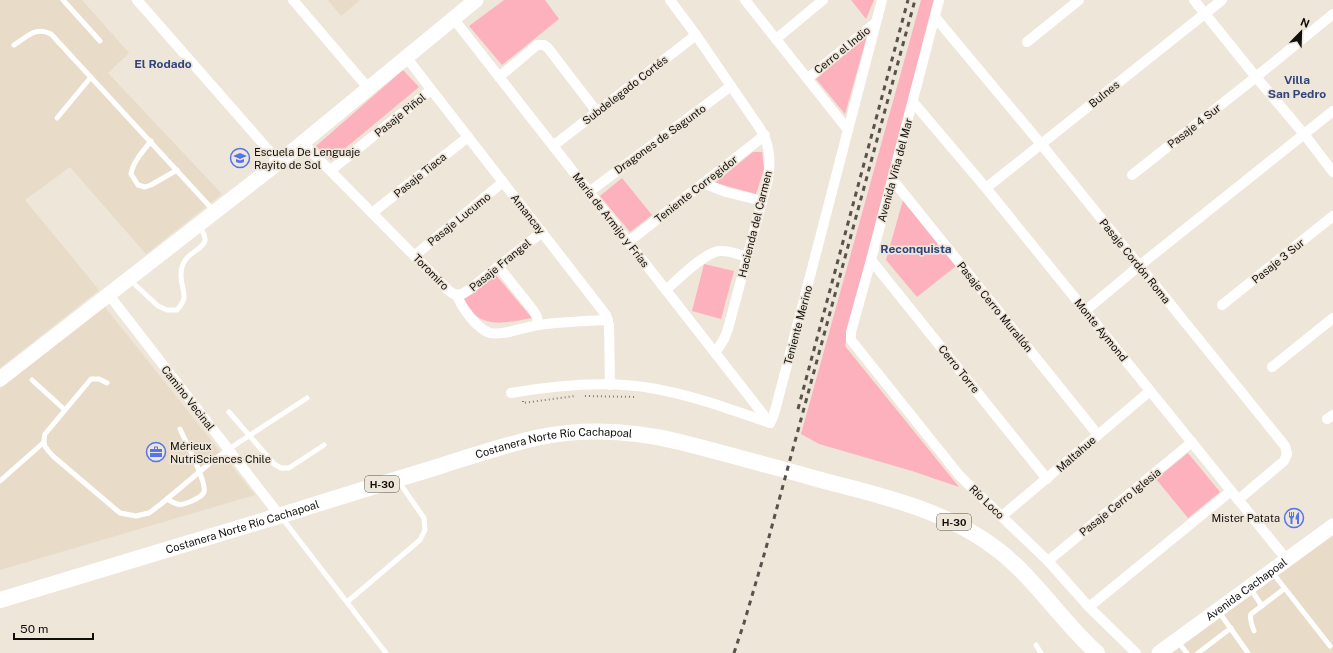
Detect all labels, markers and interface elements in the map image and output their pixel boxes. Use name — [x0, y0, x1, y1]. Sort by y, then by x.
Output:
north arrow — [1281, 12, 1321, 52]
text: N — [1299, 16, 1311, 30]
street label: Cerro el Indio — [812, 24, 872, 76]
street label: Subdelegado Cortés — [580, 53, 670, 127]
district label: El Rodado — [134, 57, 192, 71]
district label: Villa San Pedro — [1268, 73, 1326, 101]
street label: Bulnes — [1087, 78, 1122, 110]
street label: Pasaje Piñol — [372, 91, 428, 139]
street label: Dragones de Sagunto — [612, 102, 708, 176]
street label: Pasaje 4 Sur — [1165, 102, 1223, 150]
street label: Avenida Viña del Mar — [875, 117, 915, 223]
place label: Escuela De Lenguaje Rayito de Sol — [254, 146, 360, 171]
school or university icon: Escuela De Lenguaje Rayito de Sol — [229, 147, 251, 169]
street label: Pasaje Tiaca — [391, 150, 449, 200]
street label: Teniente Corregidor — [652, 153, 740, 225]
street label: Hacienda del Carmen — [736, 169, 774, 279]
street label: María de Armijo y Frías — [570, 170, 652, 270]
street label: Pasaje Lucumo — [425, 190, 493, 248]
street label: Amancay — [509, 192, 547, 236]
street label: Pasaje Cordón Roma — [1097, 216, 1173, 306]
street label: Pasaje 3 Sur — [1249, 236, 1307, 286]
street label: Pasaje Frangel — [467, 237, 533, 293]
district label: Reconquista — [880, 242, 952, 256]
street label: Toromiro — [411, 252, 451, 292]
street label: Pasaje Cerro Murallón — [955, 259, 1035, 355]
street label: Teniente Merino — [782, 284, 814, 366]
street label: Monte Aymond — [1072, 296, 1130, 364]
street label: Cerro Torre — [936, 343, 982, 395]
street label: Camino Vecinal — [159, 363, 217, 433]
street label: Costanera Norte Río Cachapoal — [474, 426, 633, 461]
street label: Maltahue — [1054, 434, 1098, 474]
place label: Mérieux NutriSciences Chile — [170, 440, 271, 465]
office icon: Mérieux NutriSciences Chile — [145, 441, 167, 463]
street label: Pasaje Cerro Iglesia — [1077, 466, 1163, 538]
road number: H-30 — [365, 476, 399, 492]
street label: Río Loco — [967, 483, 1007, 521]
street label: Costanera Norte Río Cachapoal — [164, 498, 320, 556]
restaurant icon: Mister Patata — [1283, 507, 1305, 529]
place label: Mister Patata — [1212, 512, 1280, 524]
road number: H-30 — [937, 514, 971, 530]
street label: Avenida Cachapoal — [1203, 556, 1289, 623]
scale bar — [14, 615, 93, 641]
text: 50 m — [20, 622, 48, 636]

